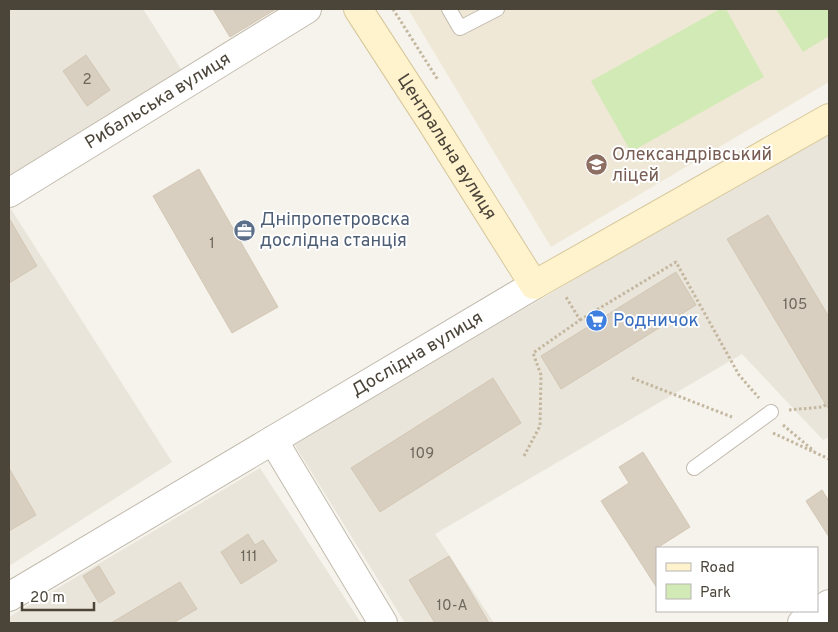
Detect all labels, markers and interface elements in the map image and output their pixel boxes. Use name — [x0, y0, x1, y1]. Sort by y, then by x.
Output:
street label: Рибальська вулиця — [81, 47, 235, 155]
street label: Центральна вулиця — [392, 69, 502, 224]
house number: 2 — [82, 71, 92, 90]
place label: Олександрівський ліцей — [612, 144, 772, 188]
school or university icon: Олександрівський ліцей — [584, 153, 608, 177]
place label: Дніпропетровска дослідна станція — [260, 209, 410, 253]
office icon: Дніпропетровска дослідна станція — [232, 218, 256, 242]
house number: 1 — [209, 235, 215, 254]
house number: 105 — [783, 296, 807, 315]
street label: Дослідна вулиця — [347, 306, 487, 402]
supermarket icon: Родничок — [585, 309, 609, 333]
place label: Родничок — [613, 310, 699, 333]
house number: 109 — [410, 445, 434, 464]
legend — [656, 547, 818, 612]
house number: 111 — [241, 548, 257, 567]
text: Road — [700, 559, 735, 578]
scale bar — [22, 580, 95, 612]
text: Park — [700, 584, 731, 603]
text: 20 m — [30, 589, 65, 608]
house number: 10-А — [436, 597, 468, 616]

